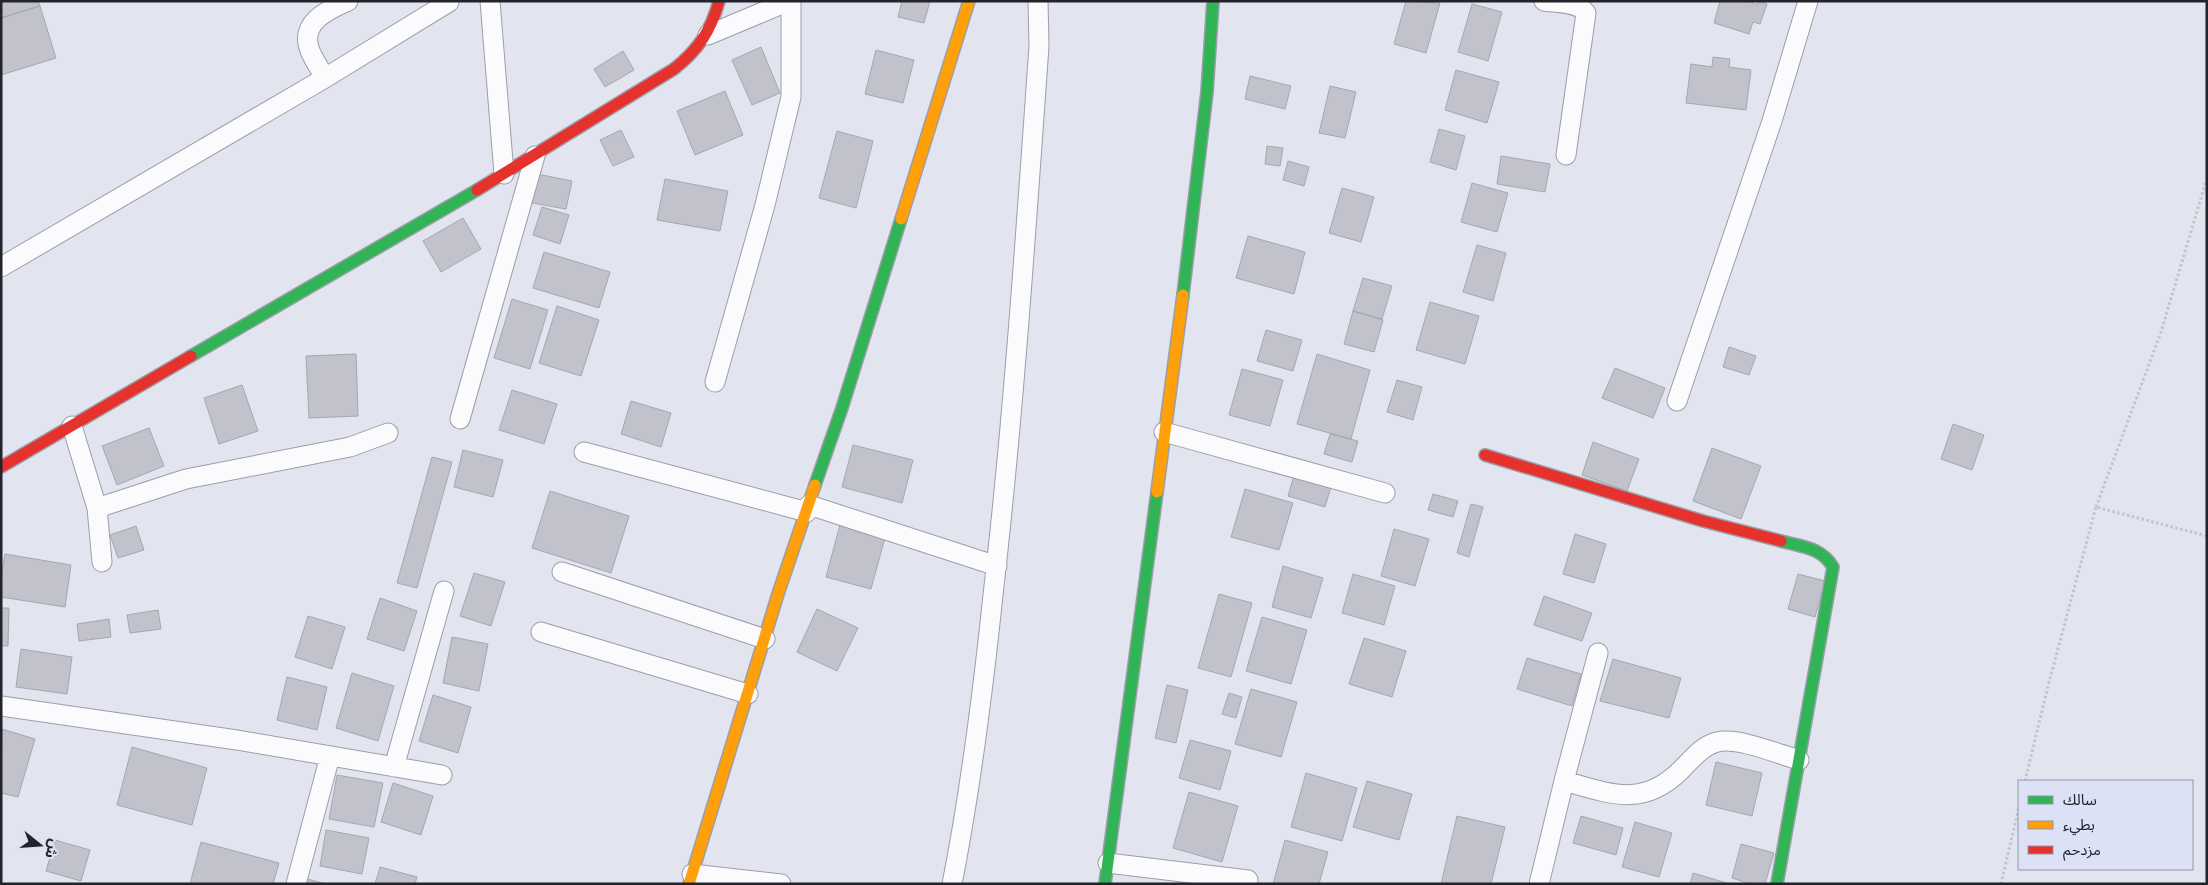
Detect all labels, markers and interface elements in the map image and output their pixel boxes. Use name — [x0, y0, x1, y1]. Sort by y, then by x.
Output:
legend — [2018, 780, 2193, 870]
text: سالك — [2063, 787, 2097, 810]
text: بطيء — [2063, 812, 2095, 836]
north arrow — [15, 820, 65, 870]
text: ش — [41, 837, 66, 861]
text: مزدحم — [2063, 837, 2101, 861]

